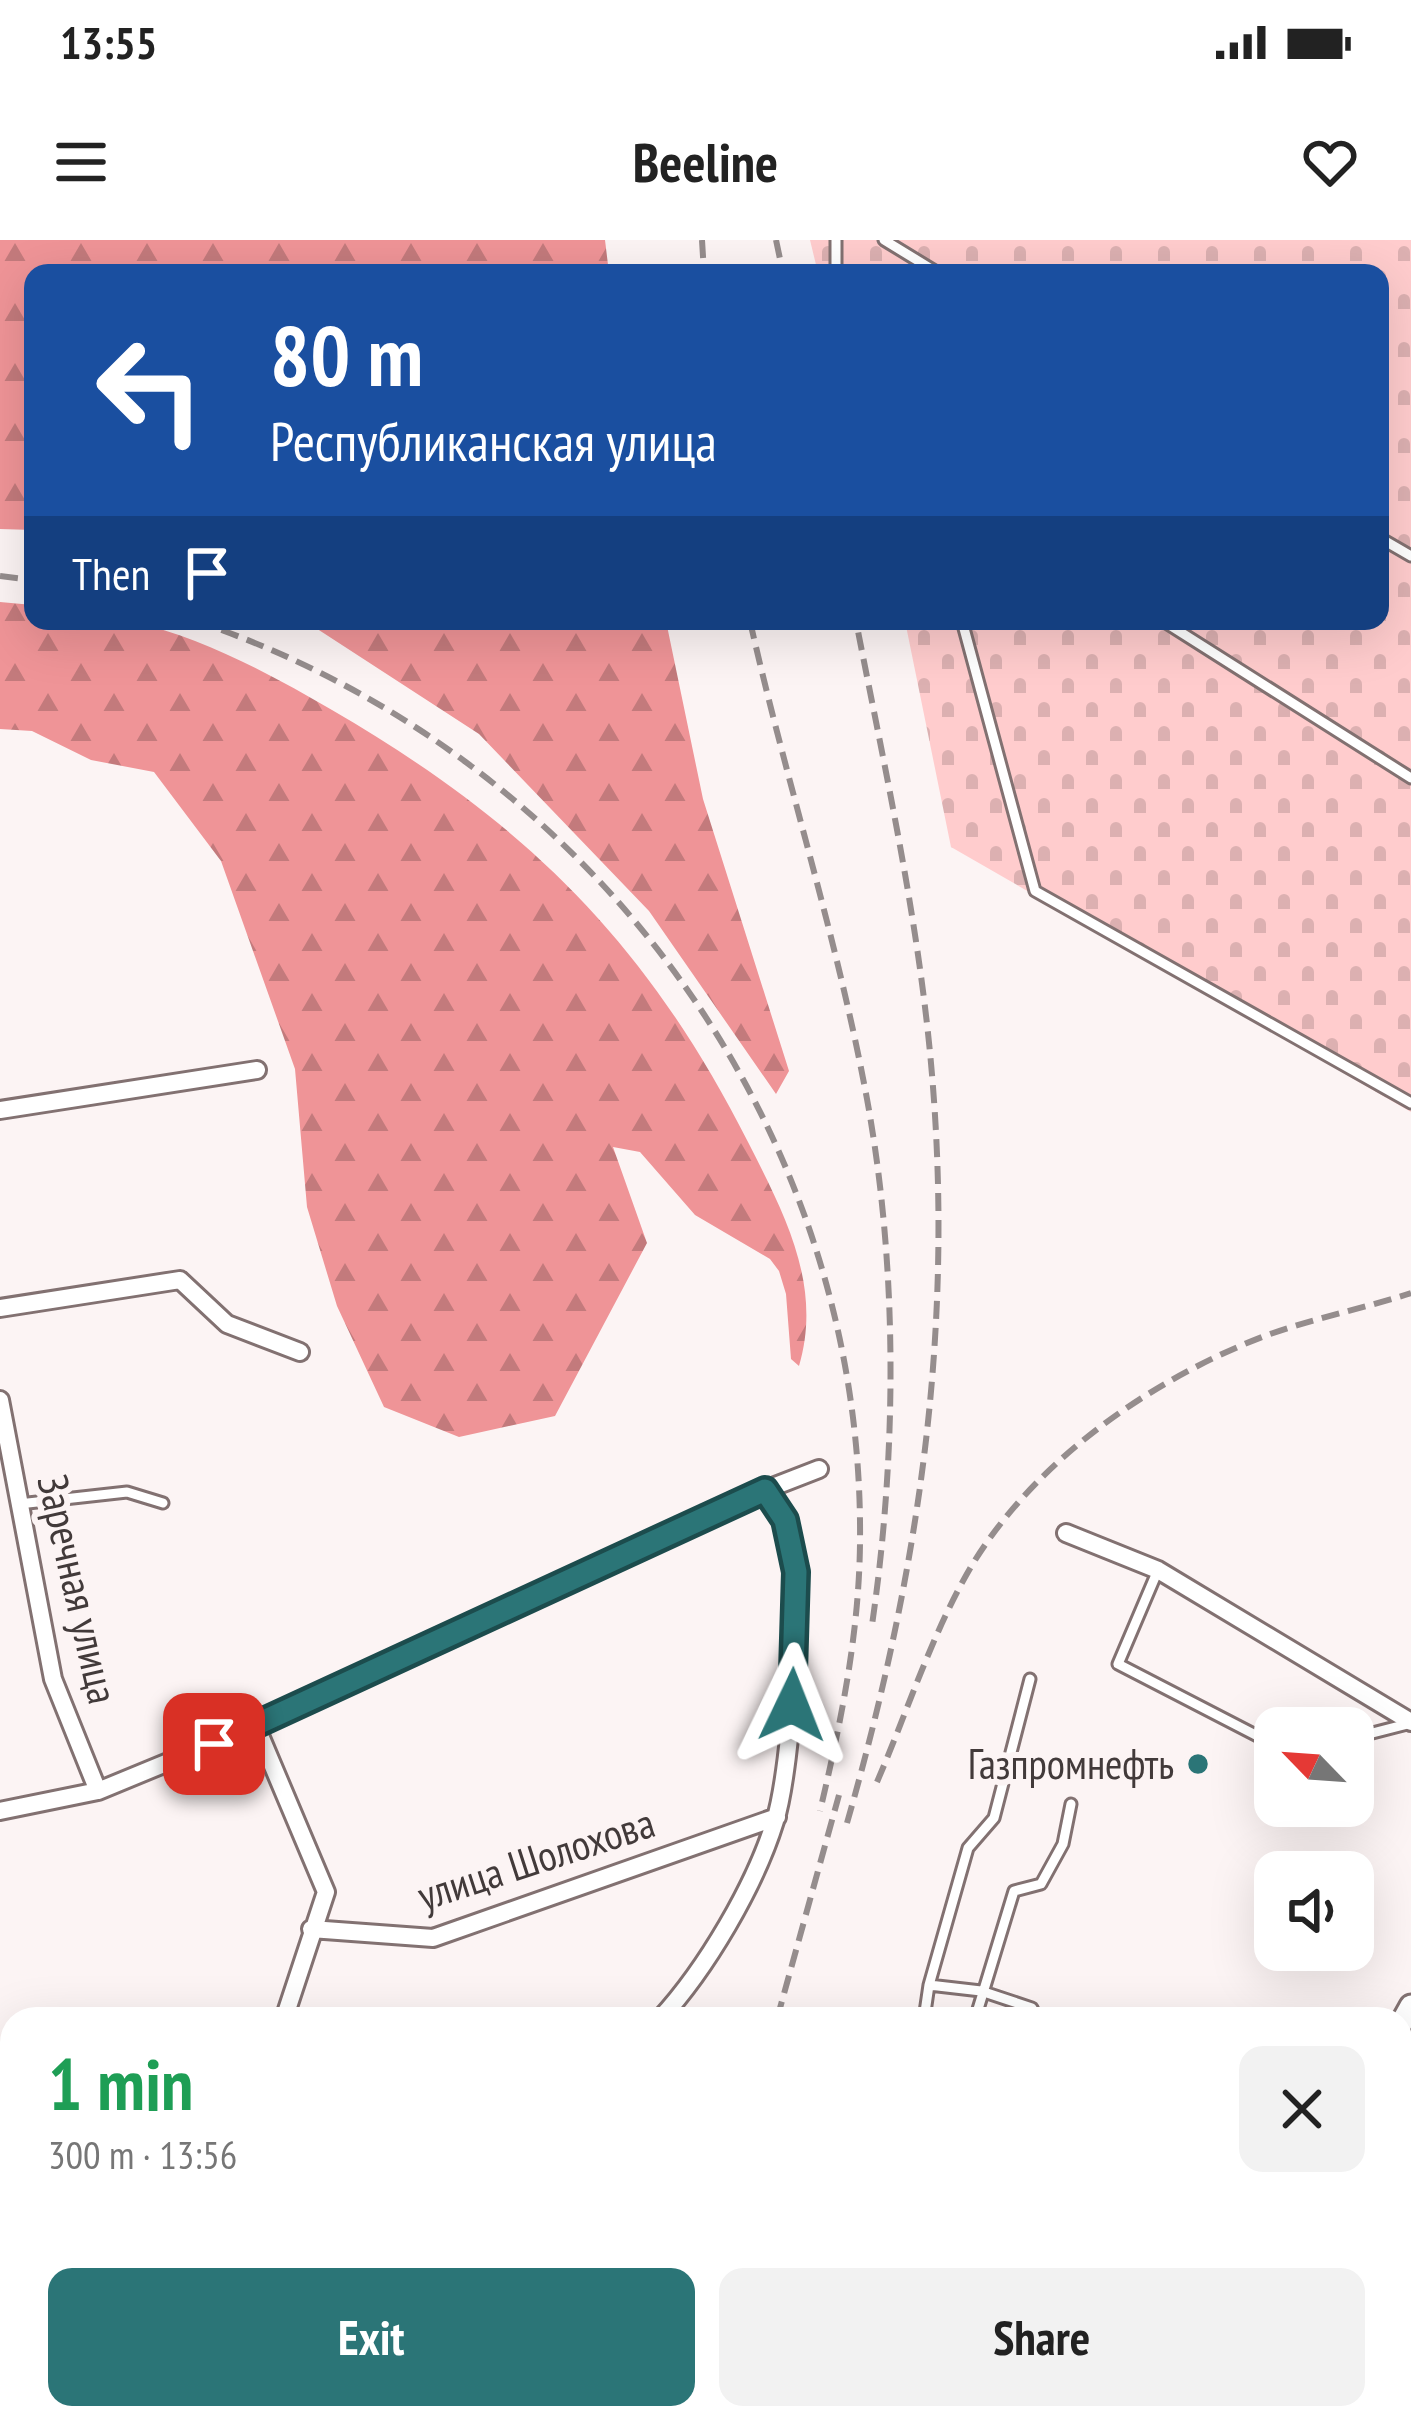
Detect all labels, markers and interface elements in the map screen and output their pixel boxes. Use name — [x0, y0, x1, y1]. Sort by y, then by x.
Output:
text: 13:55 — [60, 13, 157, 71]
text: Beeline — [633, 127, 778, 197]
icon: menu — [48, 129, 114, 195]
icon: heart — [1297, 129, 1363, 195]
text: 80 m — [270, 300, 423, 409]
icon: left — [72, 312, 228, 468]
text: Республиканская улица — [270, 406, 717, 476]
icon: arrive — [174, 540, 240, 606]
text: Then — [72, 544, 150, 602]
street label: Заречная улица — [25, 1469, 132, 1709]
position arrow — [729, 1642, 855, 1768]
pin — [163, 1693, 265, 1795]
north arrow — [1254, 1707, 1374, 1827]
map controls — [1254, 1707, 1374, 1971]
icon: arrive — [181, 1711, 247, 1777]
place label: Газпромнефть — [968, 1736, 1174, 1791]
marker: Газпромнефть — [1185, 1751, 1211, 1777]
street label: улица Шолохова — [411, 1794, 661, 1923]
button: sound — [1254, 1851, 1374, 1971]
text: 1 min — [48, 2037, 193, 2130]
button: close — [1239, 2046, 1365, 2172]
text: 300 m · 13:56 — [48, 2129, 237, 2180]
button: Exit — [48, 2268, 695, 2406]
button: Share — [719, 2268, 1365, 2406]

